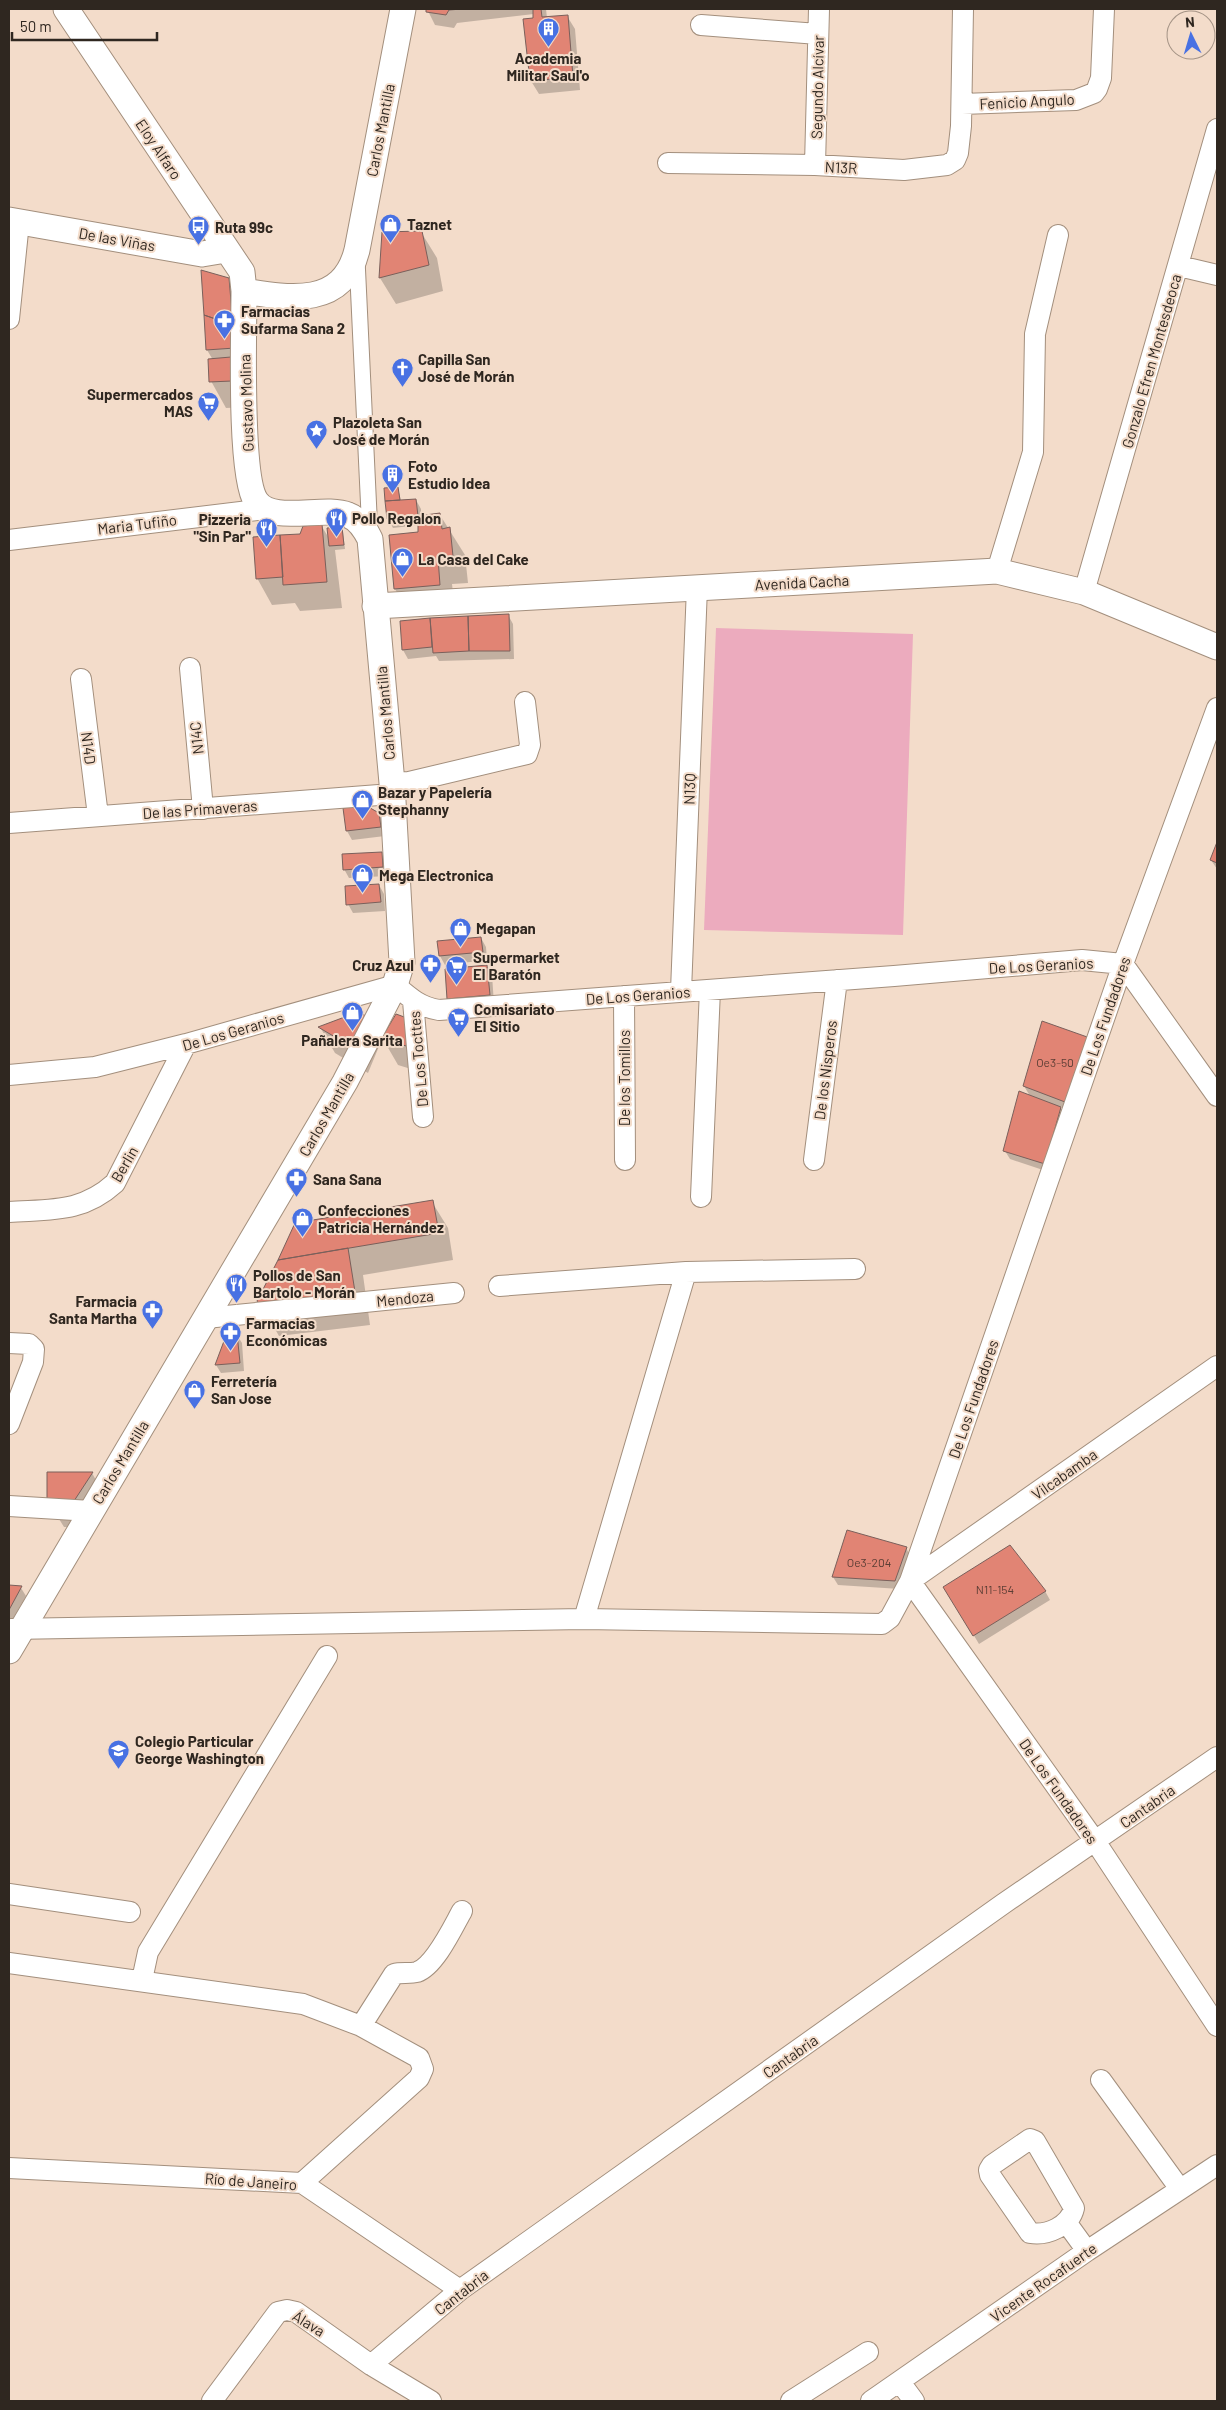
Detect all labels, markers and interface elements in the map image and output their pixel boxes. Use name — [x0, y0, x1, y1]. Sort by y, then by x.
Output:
scale bar — [12, 10, 158, 42]
north arrow — [1166, 10, 1216, 60]
text: N — [1184, 13, 1195, 30]
text: 50 m — [20, 17, 52, 35]
building icon: Academia Militar Saul'o — [536, 17, 560, 48]
street label: Segundo Alcívar — [807, 34, 827, 139]
place label: Academia Militar Saul'o — [506, 49, 590, 84]
street label: Carlos Mantilla — [362, 82, 398, 178]
street label: Fenicio Angulo — [979, 90, 1075, 112]
street label: Eloy Alfaro — [132, 115, 186, 183]
street label: N13R — [824, 157, 858, 177]
shop icon: Taznet — [379, 212, 403, 243]
bus stop icon: Ruta 99c — [187, 215, 211, 246]
place label: Taznet — [407, 215, 452, 233]
place label: Ruta 99c — [215, 218, 273, 236]
street label: De las Viñas — [77, 223, 157, 255]
street label: Gonzalo Efren Montesdeoca — [1117, 272, 1185, 450]
place label: Farmacias Sufarma Sana 2 — [241, 302, 345, 337]
pharmacy icon: Farmacias Sufarma Sana 2 — [213, 308, 237, 339]
place label: Capilla San José de Morán — [418, 350, 514, 385]
street label: Gustavo Molina — [235, 354, 257, 452]
church icon: Capilla San José de Morán — [390, 356, 414, 387]
place label: Supermercados MAS — [87, 385, 193, 420]
supermarket icon: Supermercados MAS — [197, 391, 221, 422]
place label: Plazoleta San José de Morán — [333, 413, 429, 448]
place icon: Plazoleta San José de Morán — [305, 419, 329, 450]
place label: Foto Estudio Idea — [408, 457, 490, 492]
building icon: Foto Estudio Idea — [380, 463, 404, 494]
restaurant icon: Pollo Regalon — [324, 506, 348, 537]
place label: Pollo Regalon — [352, 509, 441, 527]
street label: Maria Tufiño — [96, 510, 178, 538]
place label: Pizzeria "Sin Par" — [193, 510, 252, 545]
restaurant icon: Pizzeria "Sin Par" — [255, 516, 279, 547]
shop icon: La Casa del Cake — [390, 547, 414, 578]
place label: La Casa del Cake — [418, 550, 529, 568]
street label: Avenida Cacha — [754, 571, 850, 593]
street label: Carlos Mantilla — [372, 665, 398, 761]
street label: N14C — [185, 721, 207, 755]
street label: N14D — [78, 731, 100, 765]
street label: N13Q — [679, 773, 699, 805]
place label: Bazar y Papelería Stephanny — [378, 783, 492, 818]
shop icon: Bazar y Papelería Stephanny — [350, 789, 374, 820]
street label: De las Primaveras — [142, 796, 258, 822]
shop icon: Mega Electronica — [351, 863, 375, 894]
place label: Mega Electronica — [379, 866, 494, 884]
shop icon: Megapan — [448, 916, 472, 947]
place label: Megapan — [476, 919, 536, 937]
place label: Supermarket El Baratón — [473, 948, 560, 983]
pharmacy icon: Cruz Azul — [418, 953, 442, 984]
street label: De Los Geranios — [988, 953, 1094, 977]
supermarket icon: Supermarket El Baratón — [445, 954, 469, 985]
street label: De Los Fundadores — [1076, 954, 1134, 1078]
place label: Cruz Azul — [352, 956, 414, 974]
street label: De Los Geranios — [585, 982, 691, 1008]
shop icon: Pañalera Sarita — [340, 1000, 364, 1031]
place label: Comisariato El Sitio — [474, 1000, 555, 1035]
supermarket icon: Comisariato El Sitio — [446, 1006, 470, 1037]
street label: De Los Geranios — [180, 1008, 286, 1054]
street label: De Los Tocttes — [405, 1010, 431, 1108]
street label: De los Nisperos — [810, 1019, 840, 1121]
street label: De los Tomillos — [615, 1030, 633, 1126]
place label: Pañalera Sarita — [301, 1031, 403, 1049]
house number: Oe3-50 — [1036, 1055, 1074, 1069]
street label: Carlos Mantilla — [295, 1069, 357, 1159]
street label: Berlin — [107, 1143, 141, 1185]
pharmacy icon: Sana Sana — [285, 1167, 309, 1198]
place label: Sana Sana — [313, 1170, 382, 1188]
place label: Confecciones Patricia Hernández — [318, 1201, 444, 1236]
shop icon: Confecciones Patricia Hernández — [290, 1207, 314, 1238]
place label: Pollos de San Bartolo - Morán — [253, 1266, 355, 1301]
restaurant icon: Pollos de San Bartolo - Morán — [225, 1272, 249, 1303]
street label: Mendoza — [376, 1286, 434, 1310]
place label: Farmacia Santa Martha — [49, 1292, 137, 1327]
pharmacy icon: Farmacia Santa Martha — [141, 1298, 165, 1329]
place label: Farmacias Económicas — [246, 1314, 328, 1349]
pharmacy icon: Farmacias Económicas — [218, 1320, 242, 1351]
street label: De Los Fundadores — [944, 1337, 1002, 1461]
place label: Ferretería San Jose — [211, 1372, 277, 1407]
shop icon: Ferretería San Jose — [183, 1378, 207, 1409]
street label: Carlos Mantilla — [88, 1417, 152, 1507]
street label: Vilcabamba — [1028, 1445, 1100, 1503]
house number: Oe3-204 — [847, 1555, 891, 1569]
house number: N11-154 — [976, 1582, 1014, 1596]
place label: Colegio Particular George Washington — [135, 1732, 264, 1767]
street label: De Los Fundadores — [1016, 1735, 1102, 1847]
school or university icon: Colegio Particular George Washington — [107, 1738, 131, 1769]
street label: Cantabria — [1116, 1781, 1178, 1831]
street label: Cantabria — [759, 2031, 821, 2081]
street label: Río de Janeiro — [204, 2169, 298, 2193]
street label: Vicente Rocafuerte — [986, 2239, 1100, 2325]
street label: Cantabria — [431, 2266, 491, 2318]
street label: Álava — [289, 2306, 329, 2340]

